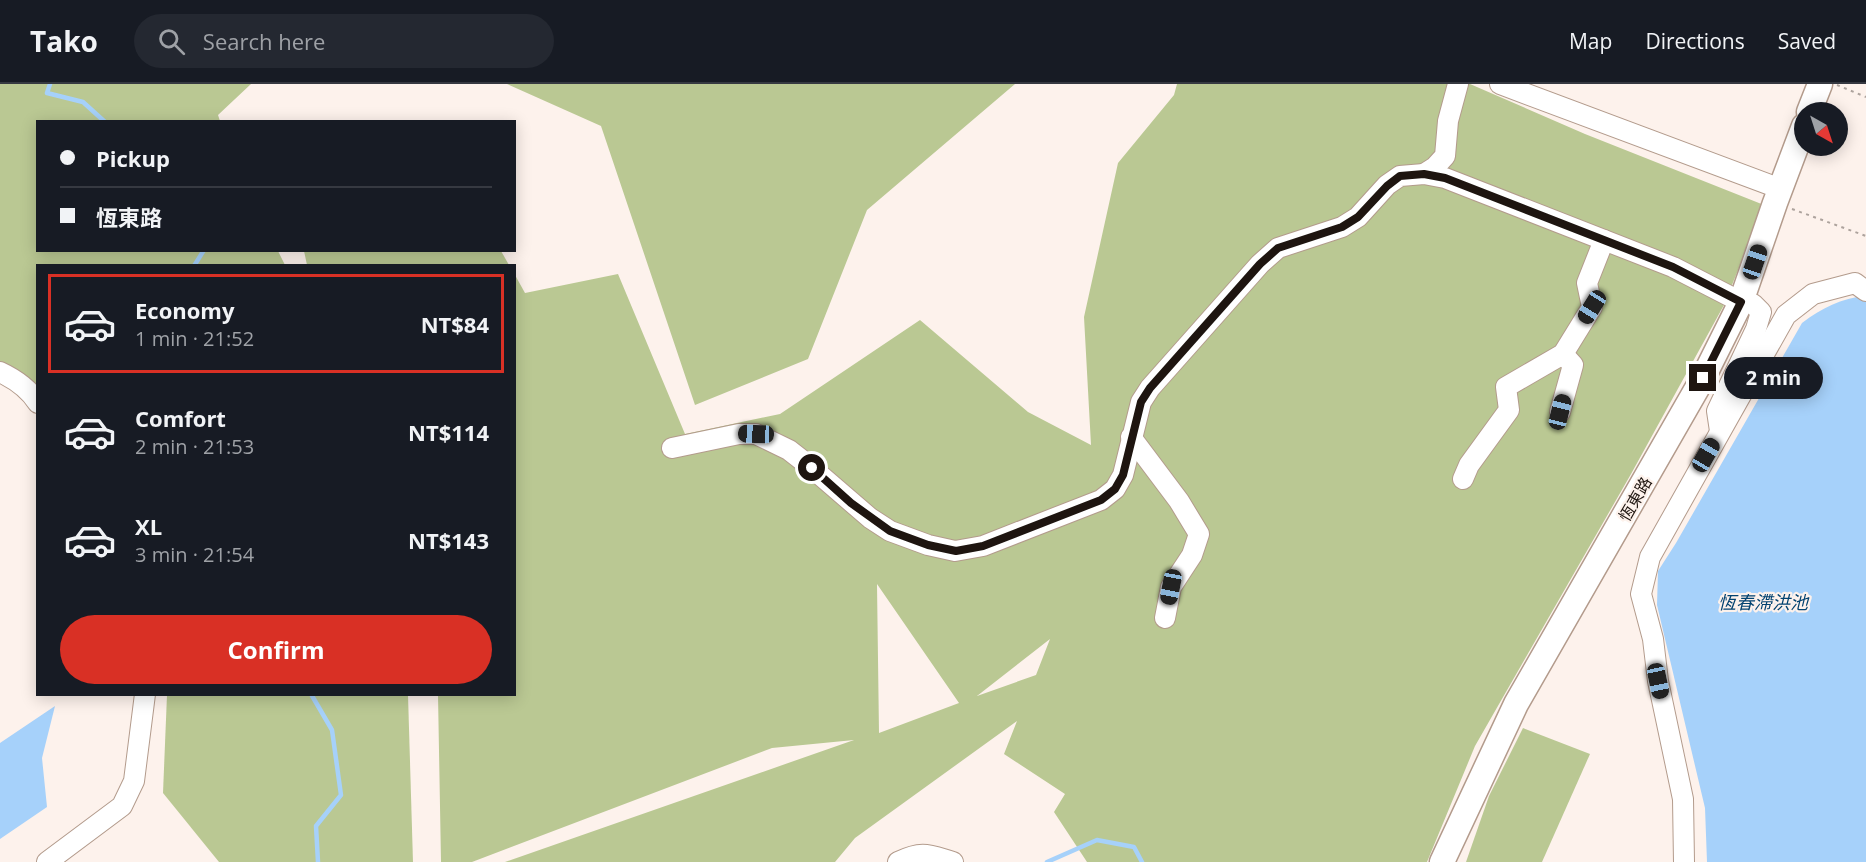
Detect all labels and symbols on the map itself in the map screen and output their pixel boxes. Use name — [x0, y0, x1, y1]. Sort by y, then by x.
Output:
north arrow — [1794, 102, 1848, 156]
car — [1741, 242, 1769, 282]
car — [1575, 287, 1609, 327]
callout: 2 min — [1724, 357, 1823, 399]
route end — [1689, 364, 1716, 391]
car — [1547, 392, 1573, 432]
car — [738, 424, 774, 444]
car — [1689, 435, 1723, 475]
route start — [798, 454, 825, 481]
street label: 恆東路 — [1613, 473, 1657, 525]
car — [1159, 568, 1183, 606]
water label: 恆春滯洪池 — [1718, 590, 1810, 614]
car — [1645, 662, 1671, 700]

